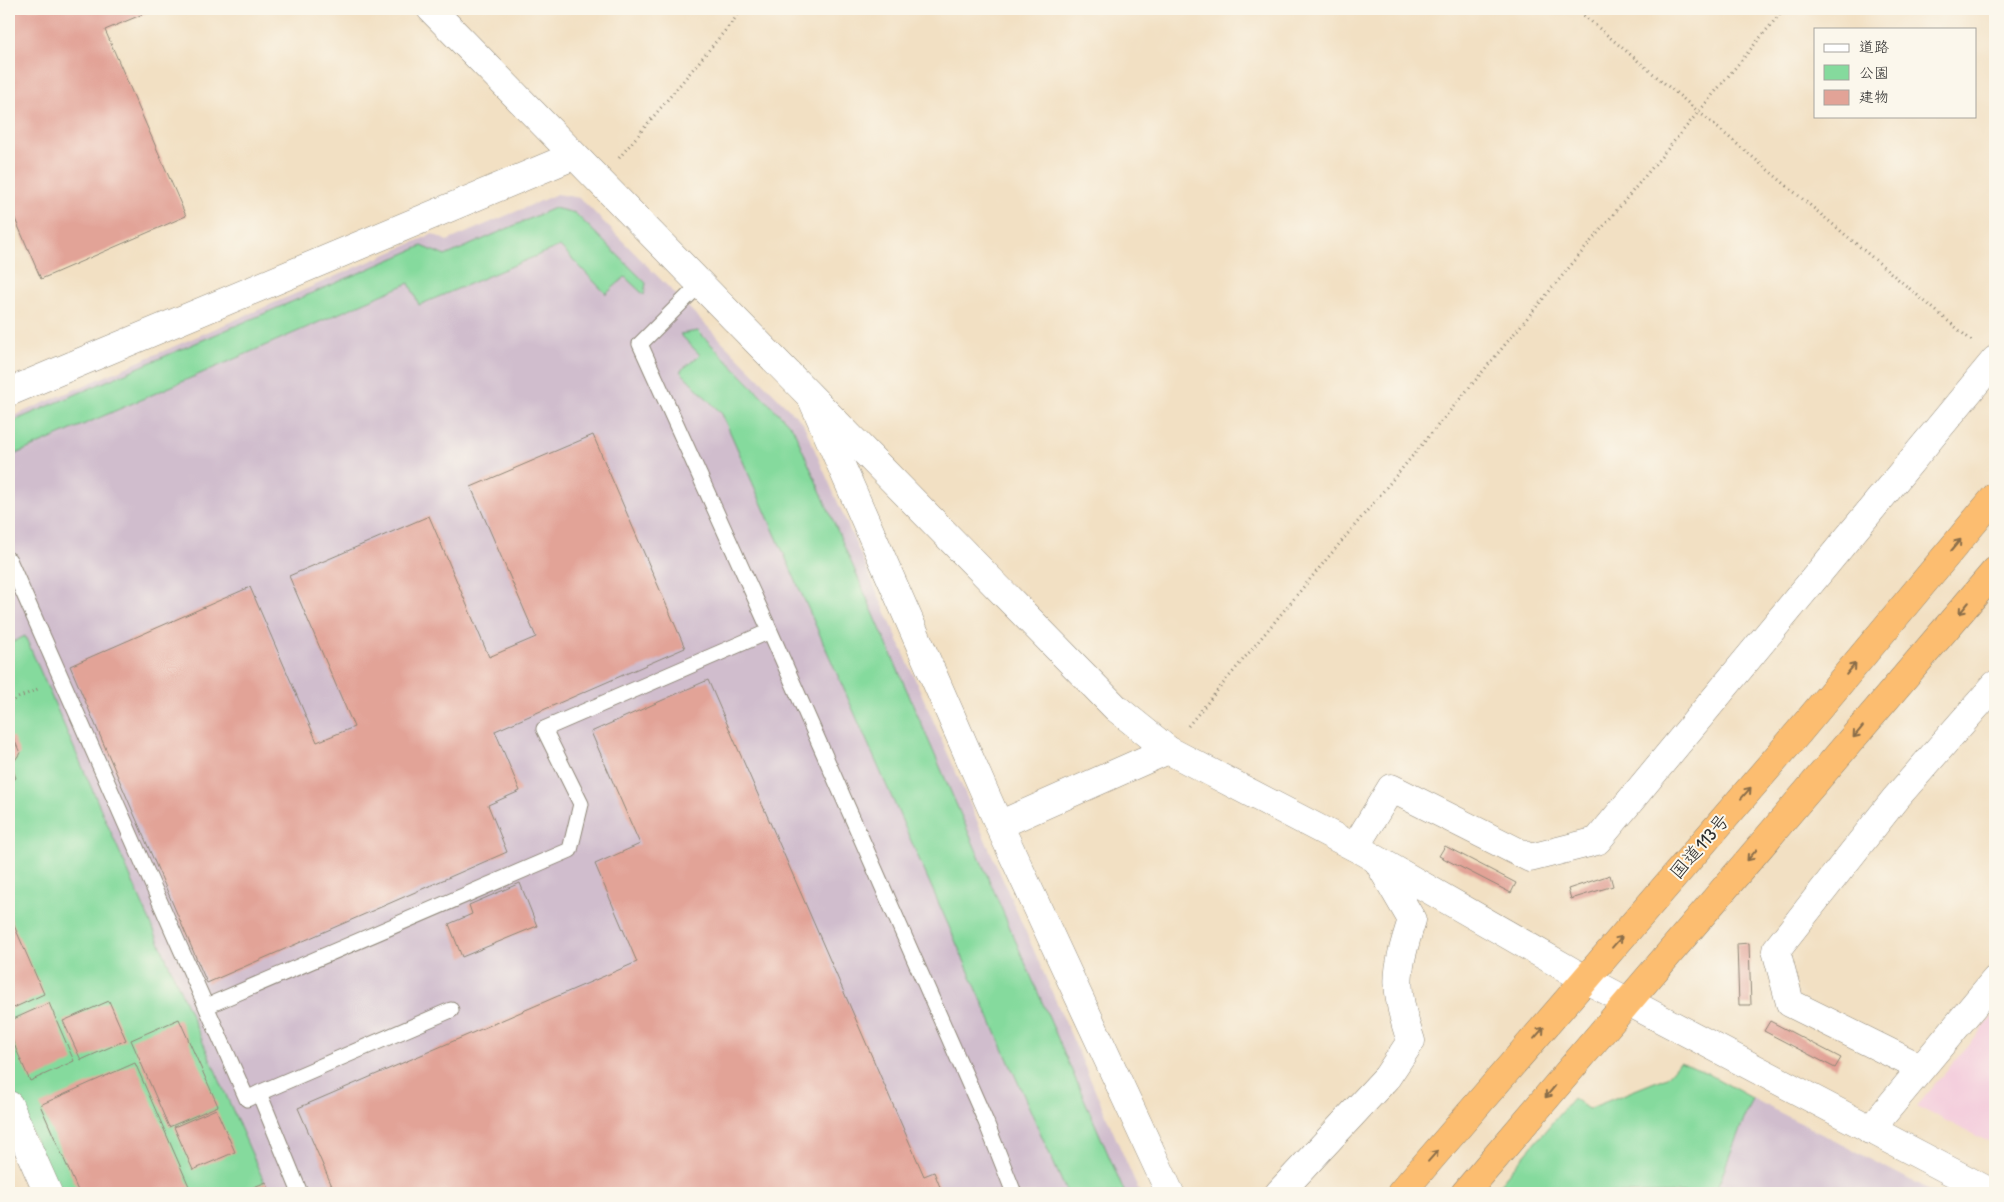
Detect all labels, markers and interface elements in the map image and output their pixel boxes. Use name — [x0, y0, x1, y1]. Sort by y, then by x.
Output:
legend — [1814, 28, 1976, 118]
text: 道路 — [1859, 36, 1889, 57]
text: 公園 — [1859, 62, 1889, 83]
text: 建物 — [1859, 86, 1889, 107]
one-way arrow — [1950, 538, 1961, 551]
one-way arrow — [1958, 601, 1969, 614]
one-way arrow — [1845, 663, 1856, 676]
one-way arrow — [1853, 725, 1864, 738]
one-way arrow — [1740, 786, 1751, 799]
street label: 国道113号 — [1663, 808, 1735, 884]
one-way arrow — [1747, 849, 1758, 862]
one-way arrow — [1611, 936, 1622, 949]
one-way arrow — [1533, 1027, 1544, 1040]
one-way arrow — [1544, 1086, 1555, 1099]
one-way arrow — [1427, 1150, 1438, 1163]

